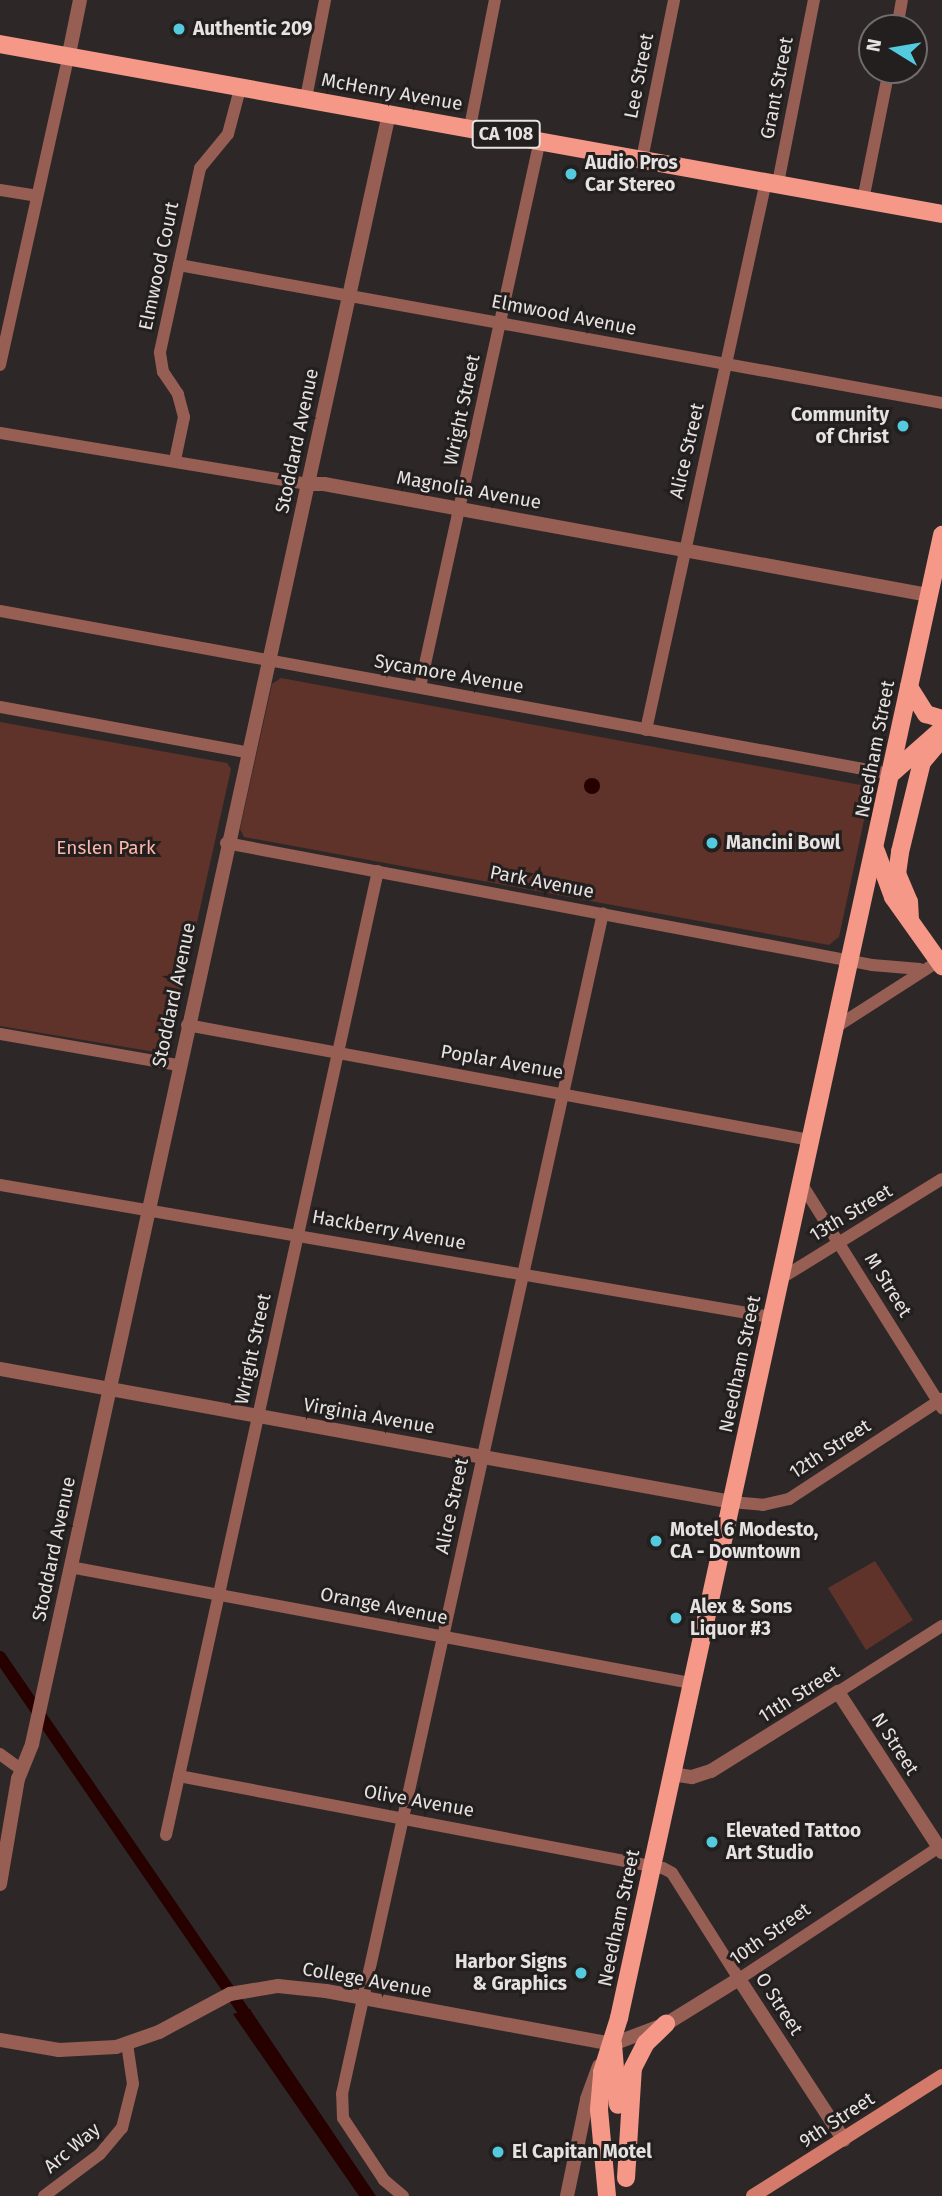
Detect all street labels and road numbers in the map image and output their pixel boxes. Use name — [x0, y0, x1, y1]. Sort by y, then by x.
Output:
street label: Lee Street — [620, 31, 658, 121]
street label: Grant Street — [756, 35, 798, 141]
street label: McHenry Avenue — [320, 68, 464, 116]
road number: CA 108 — [471, 119, 541, 148]
street label: Elmwood Court — [134, 200, 184, 332]
street label: Elmwood Avenue — [490, 290, 638, 340]
street label: Wright Street — [439, 352, 485, 468]
street label: Stoddard Avenue — [271, 367, 323, 515]
street label: Alice Street — [665, 401, 709, 501]
street label: Magnolia Avenue — [395, 466, 543, 514]
street label: Sycamore Avenue — [373, 650, 525, 698]
street label: Needham Street — [851, 678, 899, 820]
street label: Park Avenue — [488, 861, 596, 903]
street label: Stoddard Avenue — [148, 921, 200, 1069]
street label: Poplar Avenue — [439, 1040, 565, 1084]
street label: 13th Street — [806, 1179, 896, 1247]
street label: Hackberry Avenue — [310, 1205, 468, 1255]
street label: M Street — [859, 1249, 917, 1321]
street label: Wright Street — [230, 1291, 276, 1407]
street label: Needham Street — [714, 1293, 766, 1435]
street label: Virginia Avenue — [301, 1393, 437, 1439]
street label: 12th Street — [785, 1414, 875, 1484]
street label: Alice Street — [431, 1456, 473, 1556]
street label: Stoddard Avenue — [28, 1475, 80, 1623]
street label: Orange Avenue — [318, 1582, 450, 1630]
street label: 11th Street — [754, 1660, 844, 1728]
street label: N Street — [866, 1709, 924, 1779]
street label: Olive Avenue — [362, 1780, 476, 1822]
street label: Needham Street — [593, 1847, 645, 1989]
street label: 10th Street — [725, 1898, 815, 1970]
street label: College Avenue — [301, 1957, 433, 2003]
street label: O Street — [750, 1969, 808, 2039]
street label: 9th Street — [795, 2087, 879, 2153]
street label: Arc Way — [39, 2118, 105, 2178]

